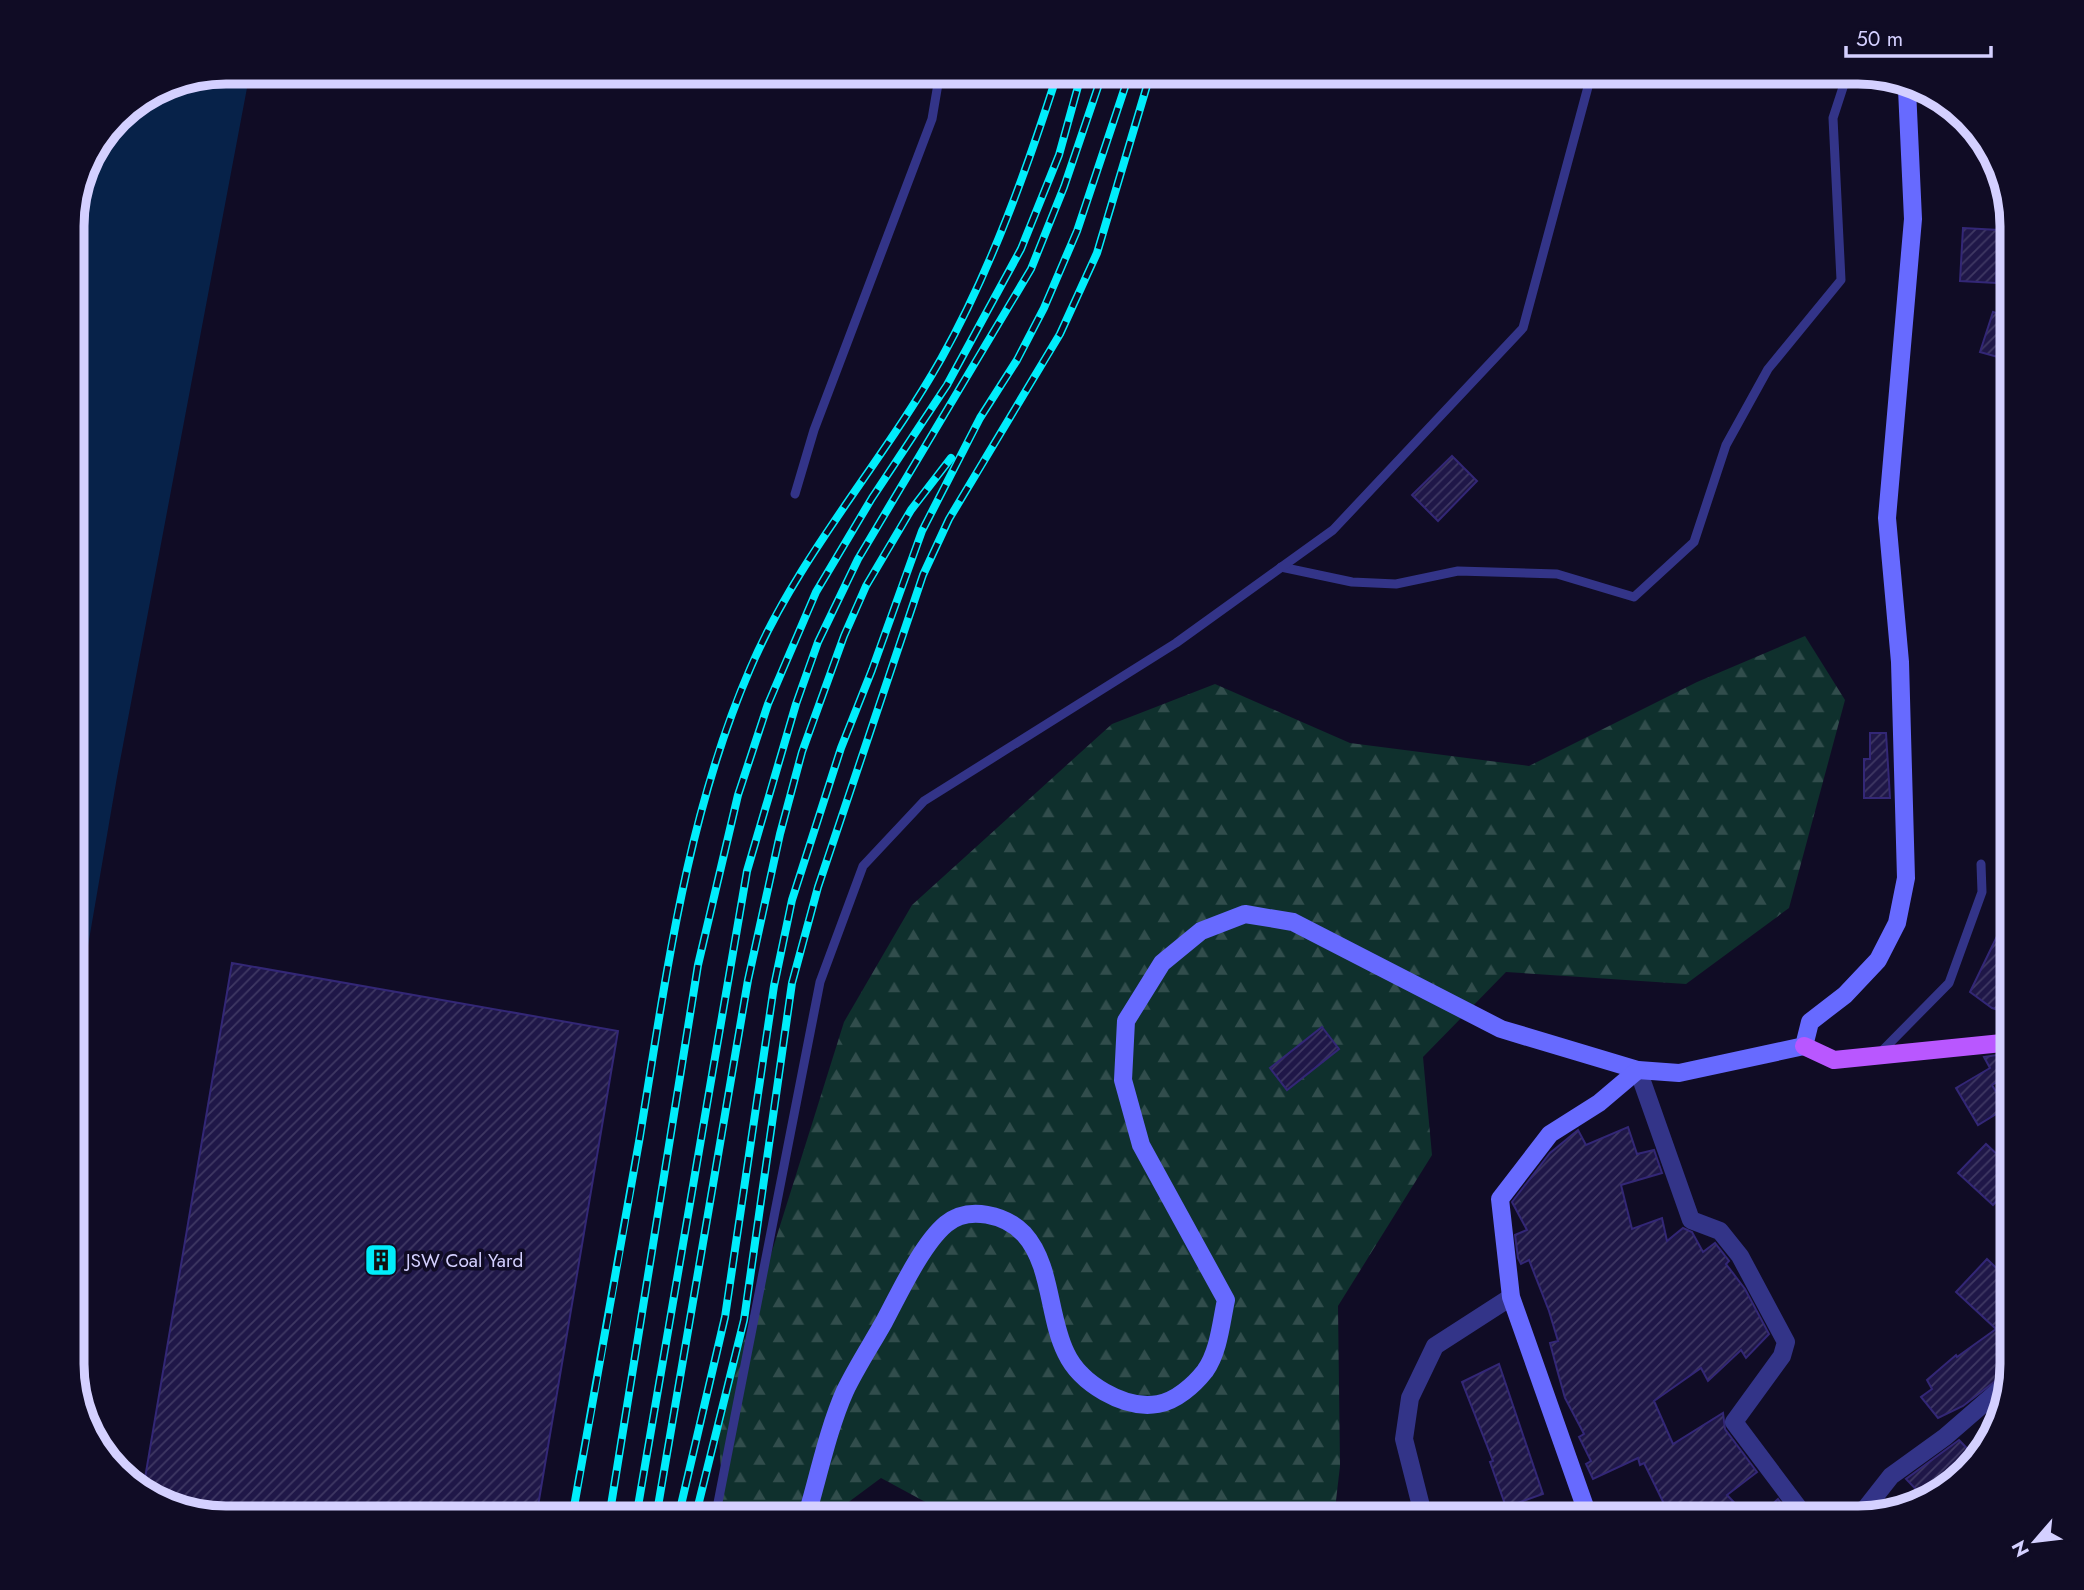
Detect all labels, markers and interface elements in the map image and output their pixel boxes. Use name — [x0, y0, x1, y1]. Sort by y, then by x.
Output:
scale bar — [1846, 14, 1991, 58]
text: 50 m — [1856, 24, 1903, 54]
building icon: JSW Coal Yard — [362, 1241, 400, 1279]
place label: JSW Coal Yard — [403, 1247, 523, 1274]
north arrow — [2000, 1506, 2070, 1576]
text: N — [2005, 1536, 2036, 1562]

